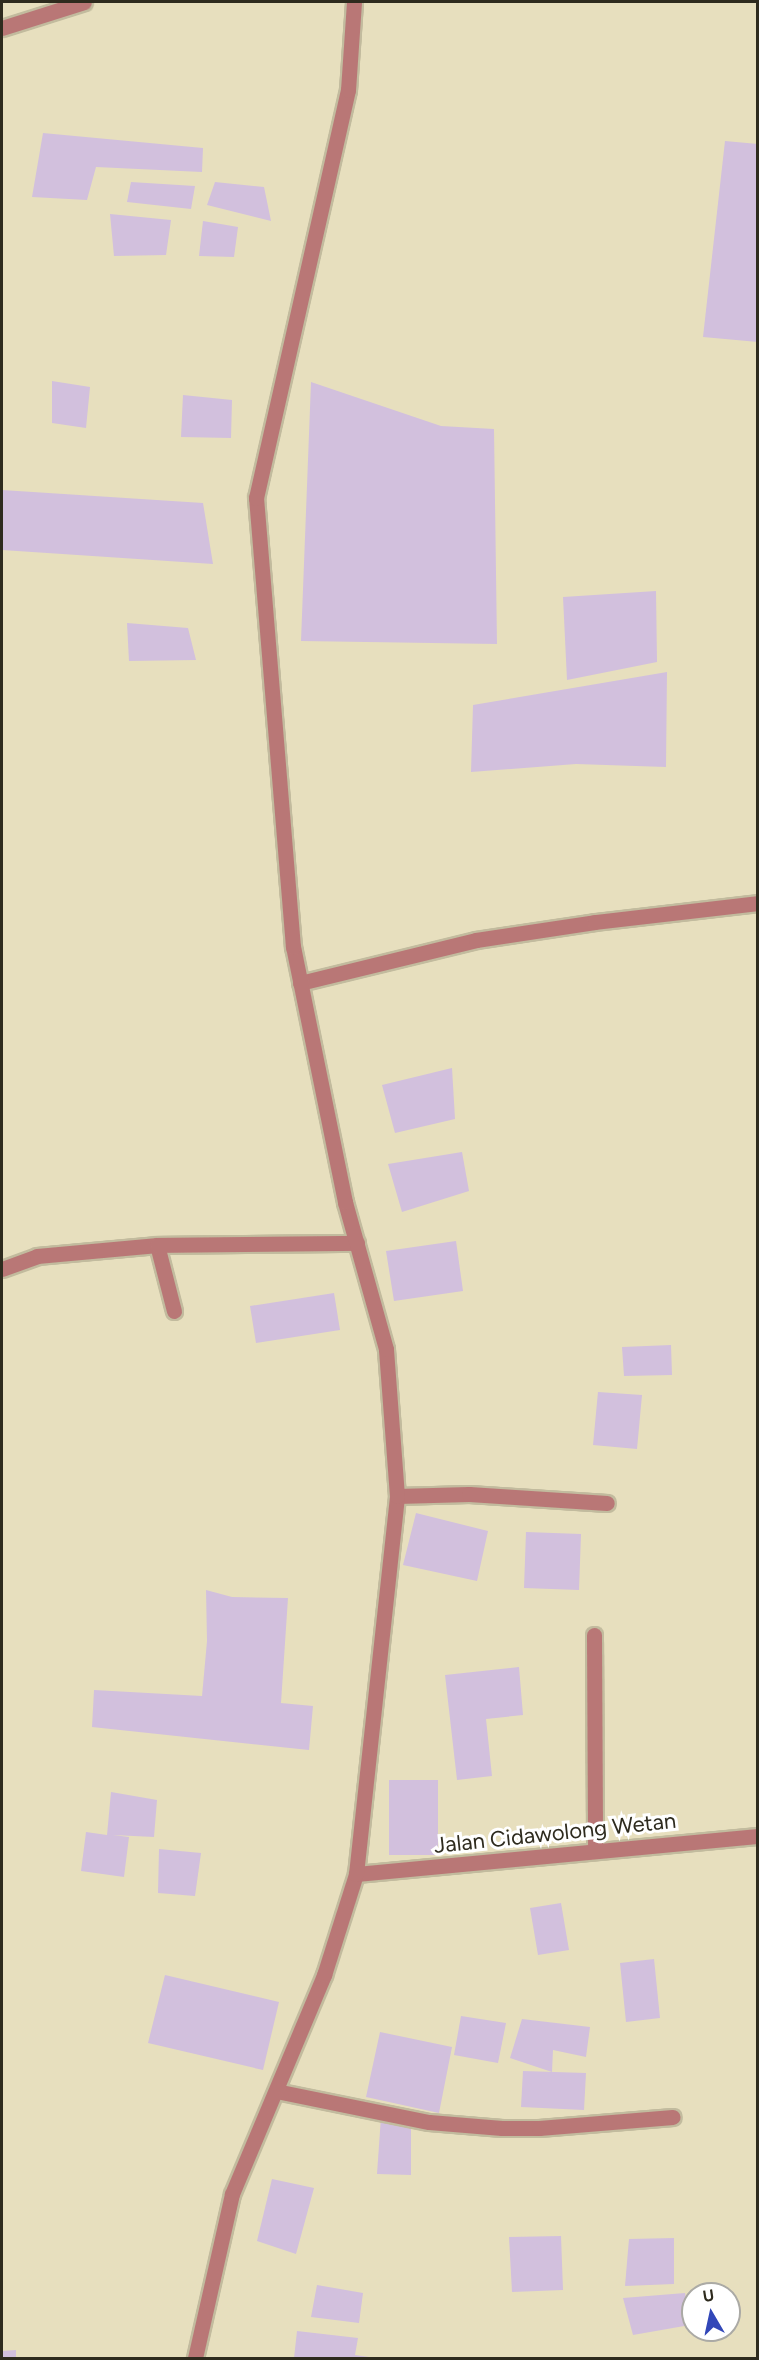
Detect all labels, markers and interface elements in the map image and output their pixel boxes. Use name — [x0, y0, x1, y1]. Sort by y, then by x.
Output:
street label: Jalan Cidawolong Wetan — [433, 1807, 677, 1859]
north arrow — [681, 2282, 741, 2342]
text: U — [701, 2285, 715, 2306]

